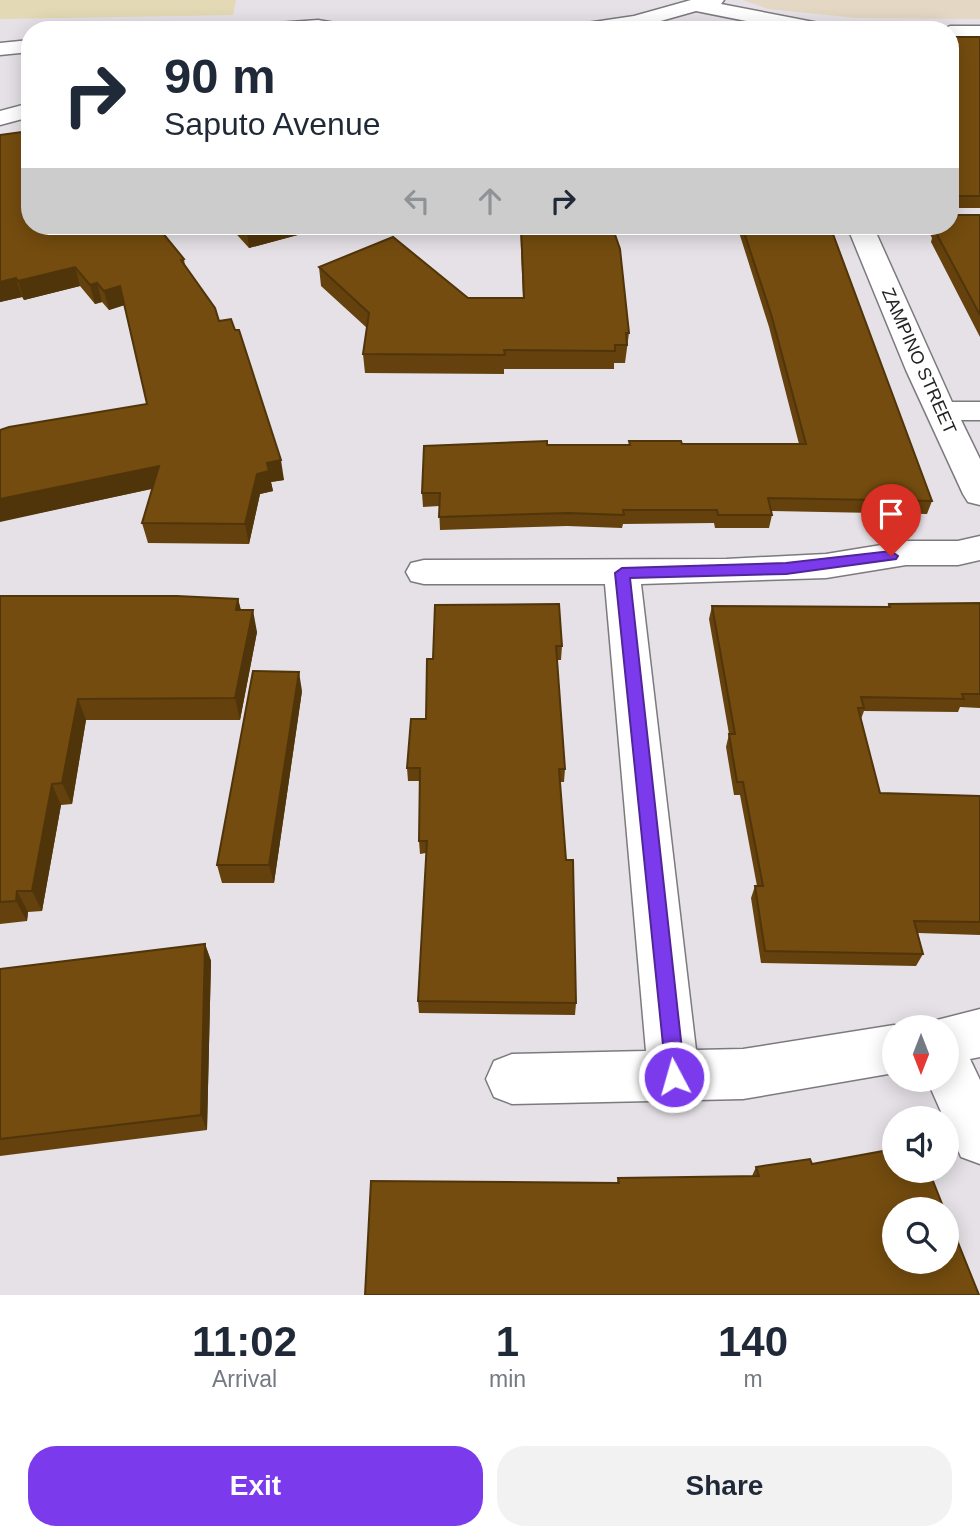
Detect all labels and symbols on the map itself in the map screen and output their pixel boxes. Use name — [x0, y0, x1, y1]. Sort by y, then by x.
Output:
street label: ZAMPINO STREET — [878, 285, 960, 437]
pin — [861, 484, 921, 556]
north arrow — [882, 1015, 959, 1092]
position arrow — [637, 1040, 711, 1114]

